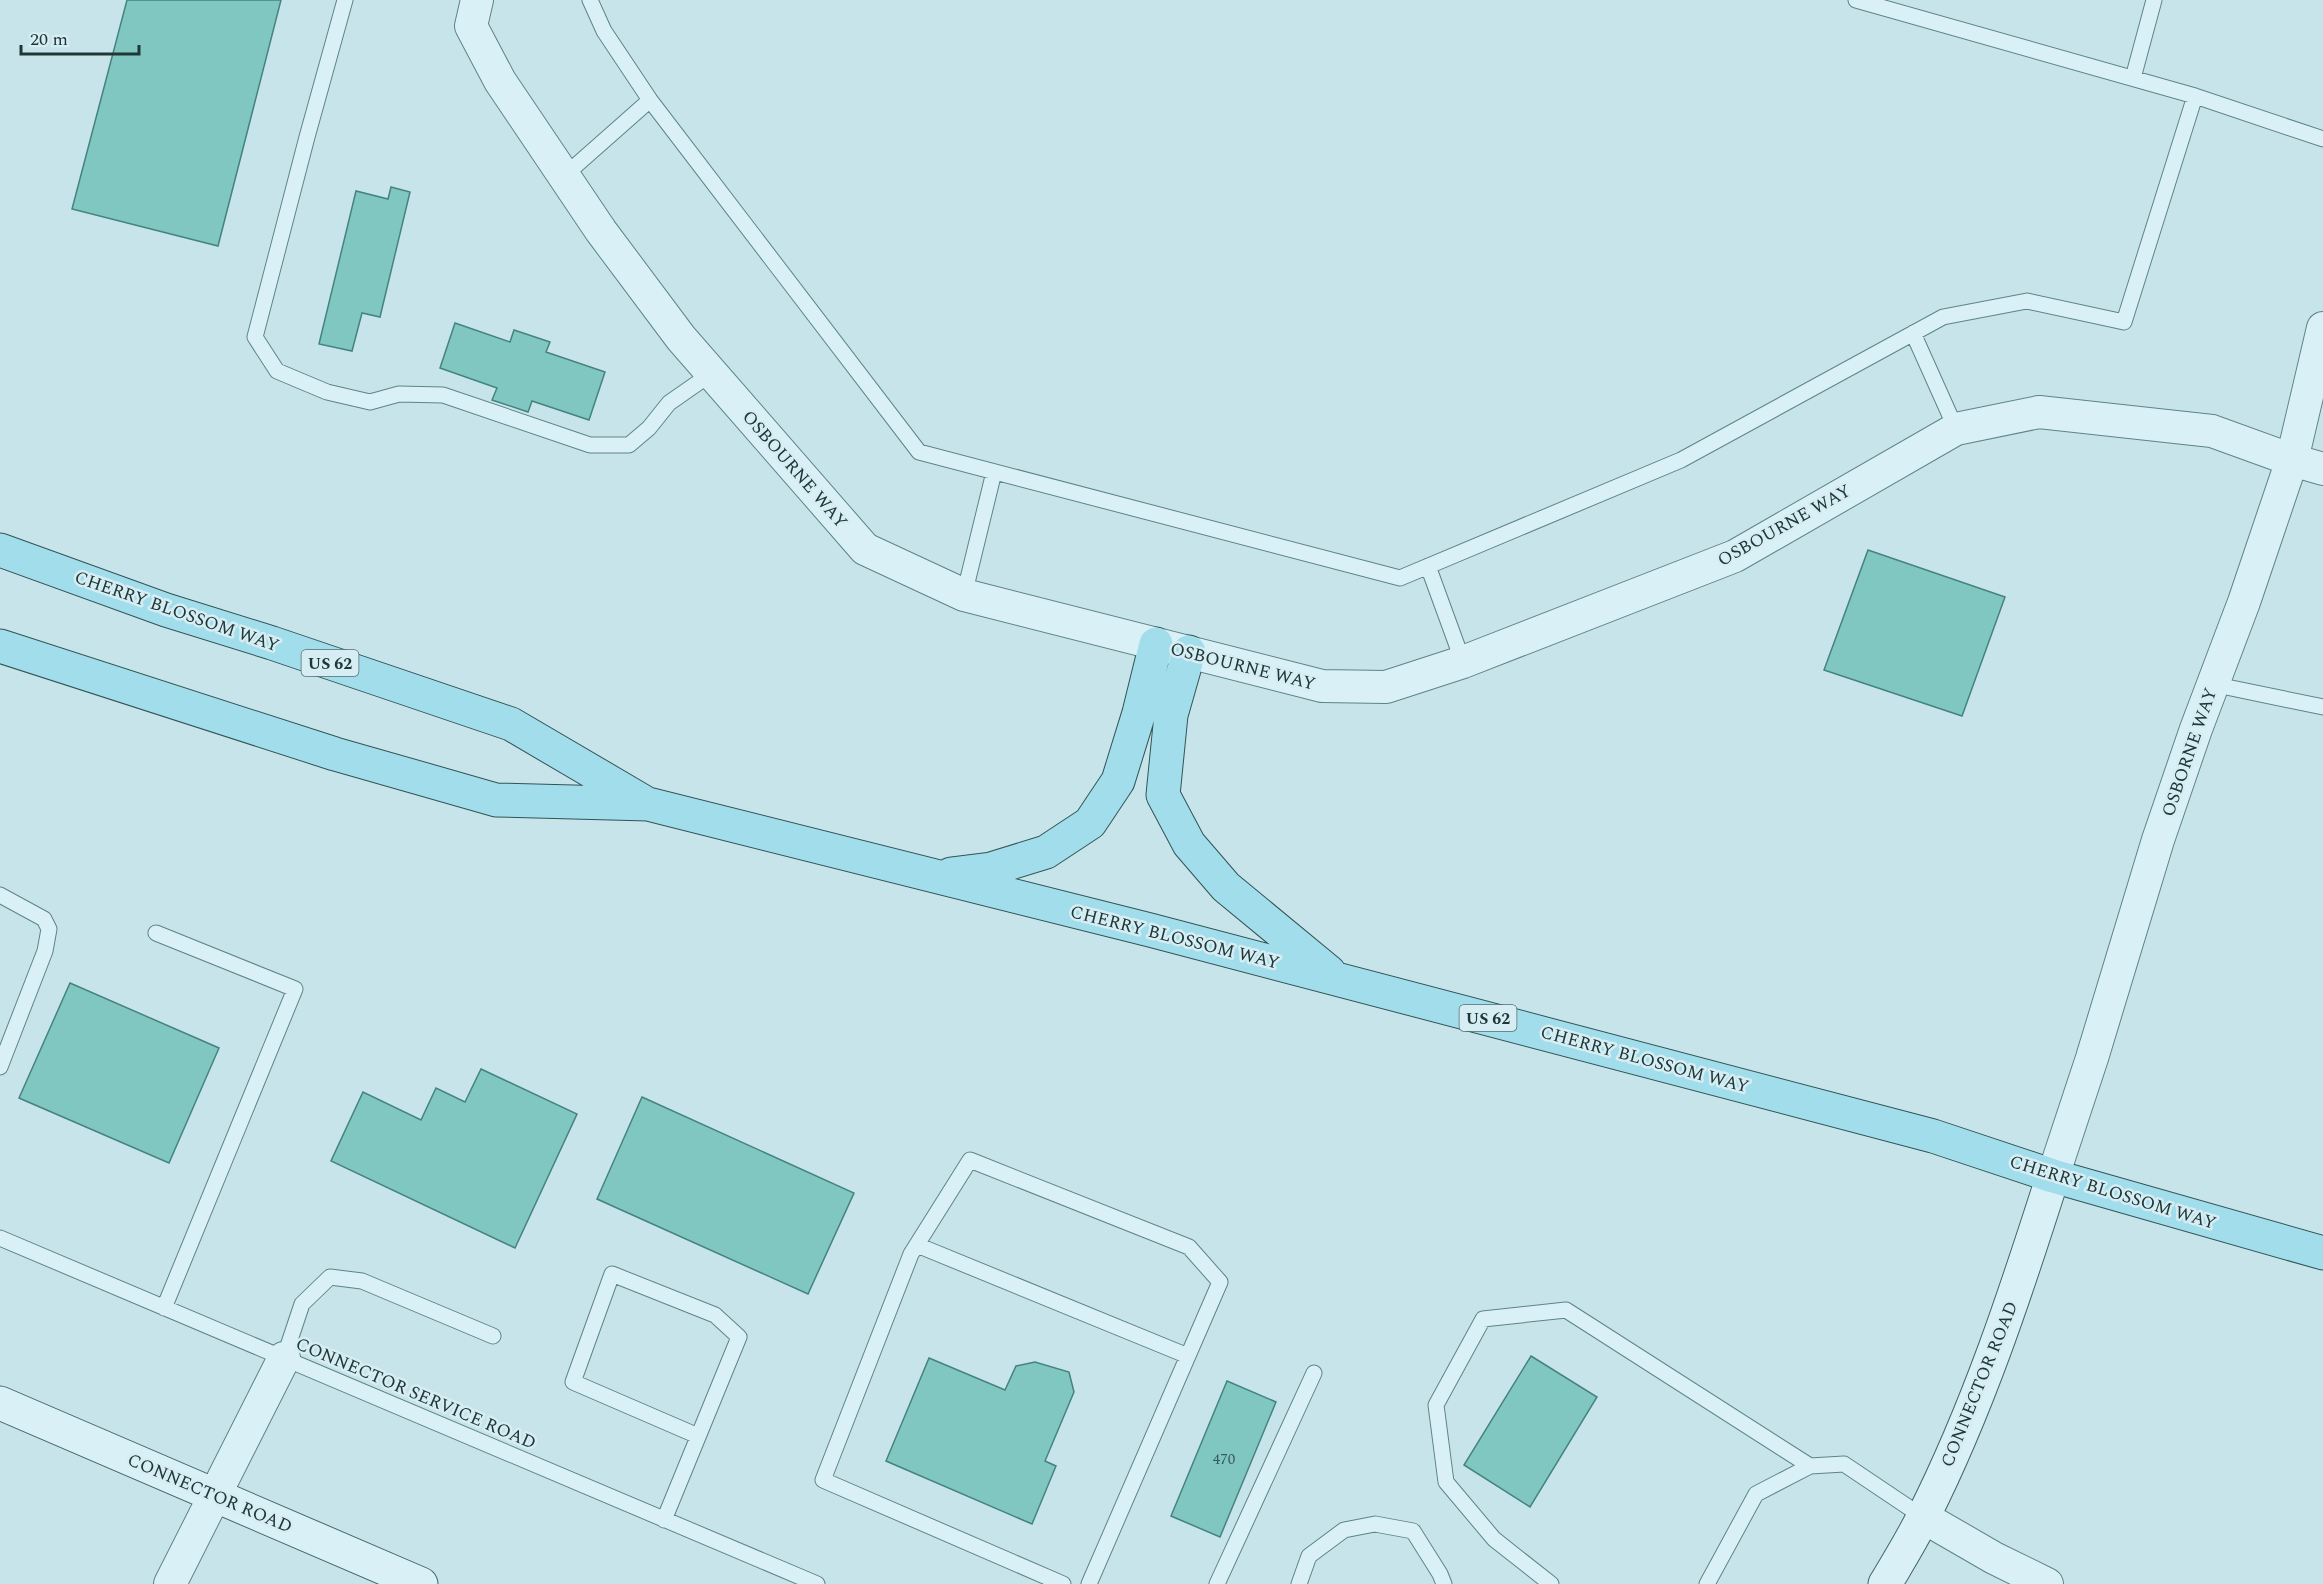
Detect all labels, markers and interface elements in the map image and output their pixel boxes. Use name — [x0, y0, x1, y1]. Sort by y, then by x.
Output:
scale bar — [21, 18, 140, 56]
text: 20 m — [30, 26, 68, 53]
street label: OSBOURNE WAY — [736, 404, 854, 535]
street label: OSBOURNE WAY — [1712, 477, 1856, 573]
street label: CHERRY BLOSSOM WAY — [71, 564, 283, 659]
street label: OSBOURNE WAY — [1167, 635, 1319, 698]
road number: US 62 — [302, 650, 358, 676]
street label: OSBORNE WAY — [2155, 684, 2224, 820]
street label: CHERRY BLOSSOM WAY — [1067, 898, 1283, 977]
road number: US 62 — [1460, 1005, 1516, 1031]
street label: CHERRY BLOSSOM WAY — [1538, 1019, 1752, 1100]
street label: CHERRY BLOSSOM WAY — [2006, 1148, 2220, 1237]
street label: CONNECTOR ROAD — [1934, 1297, 2025, 1471]
street label: CONNECTOR SERVICE ROAD — [291, 1330, 540, 1457]
street label: CONNECTOR ROAD — [123, 1446, 296, 1540]
house number: 470 — [1213, 1448, 1235, 1471]

